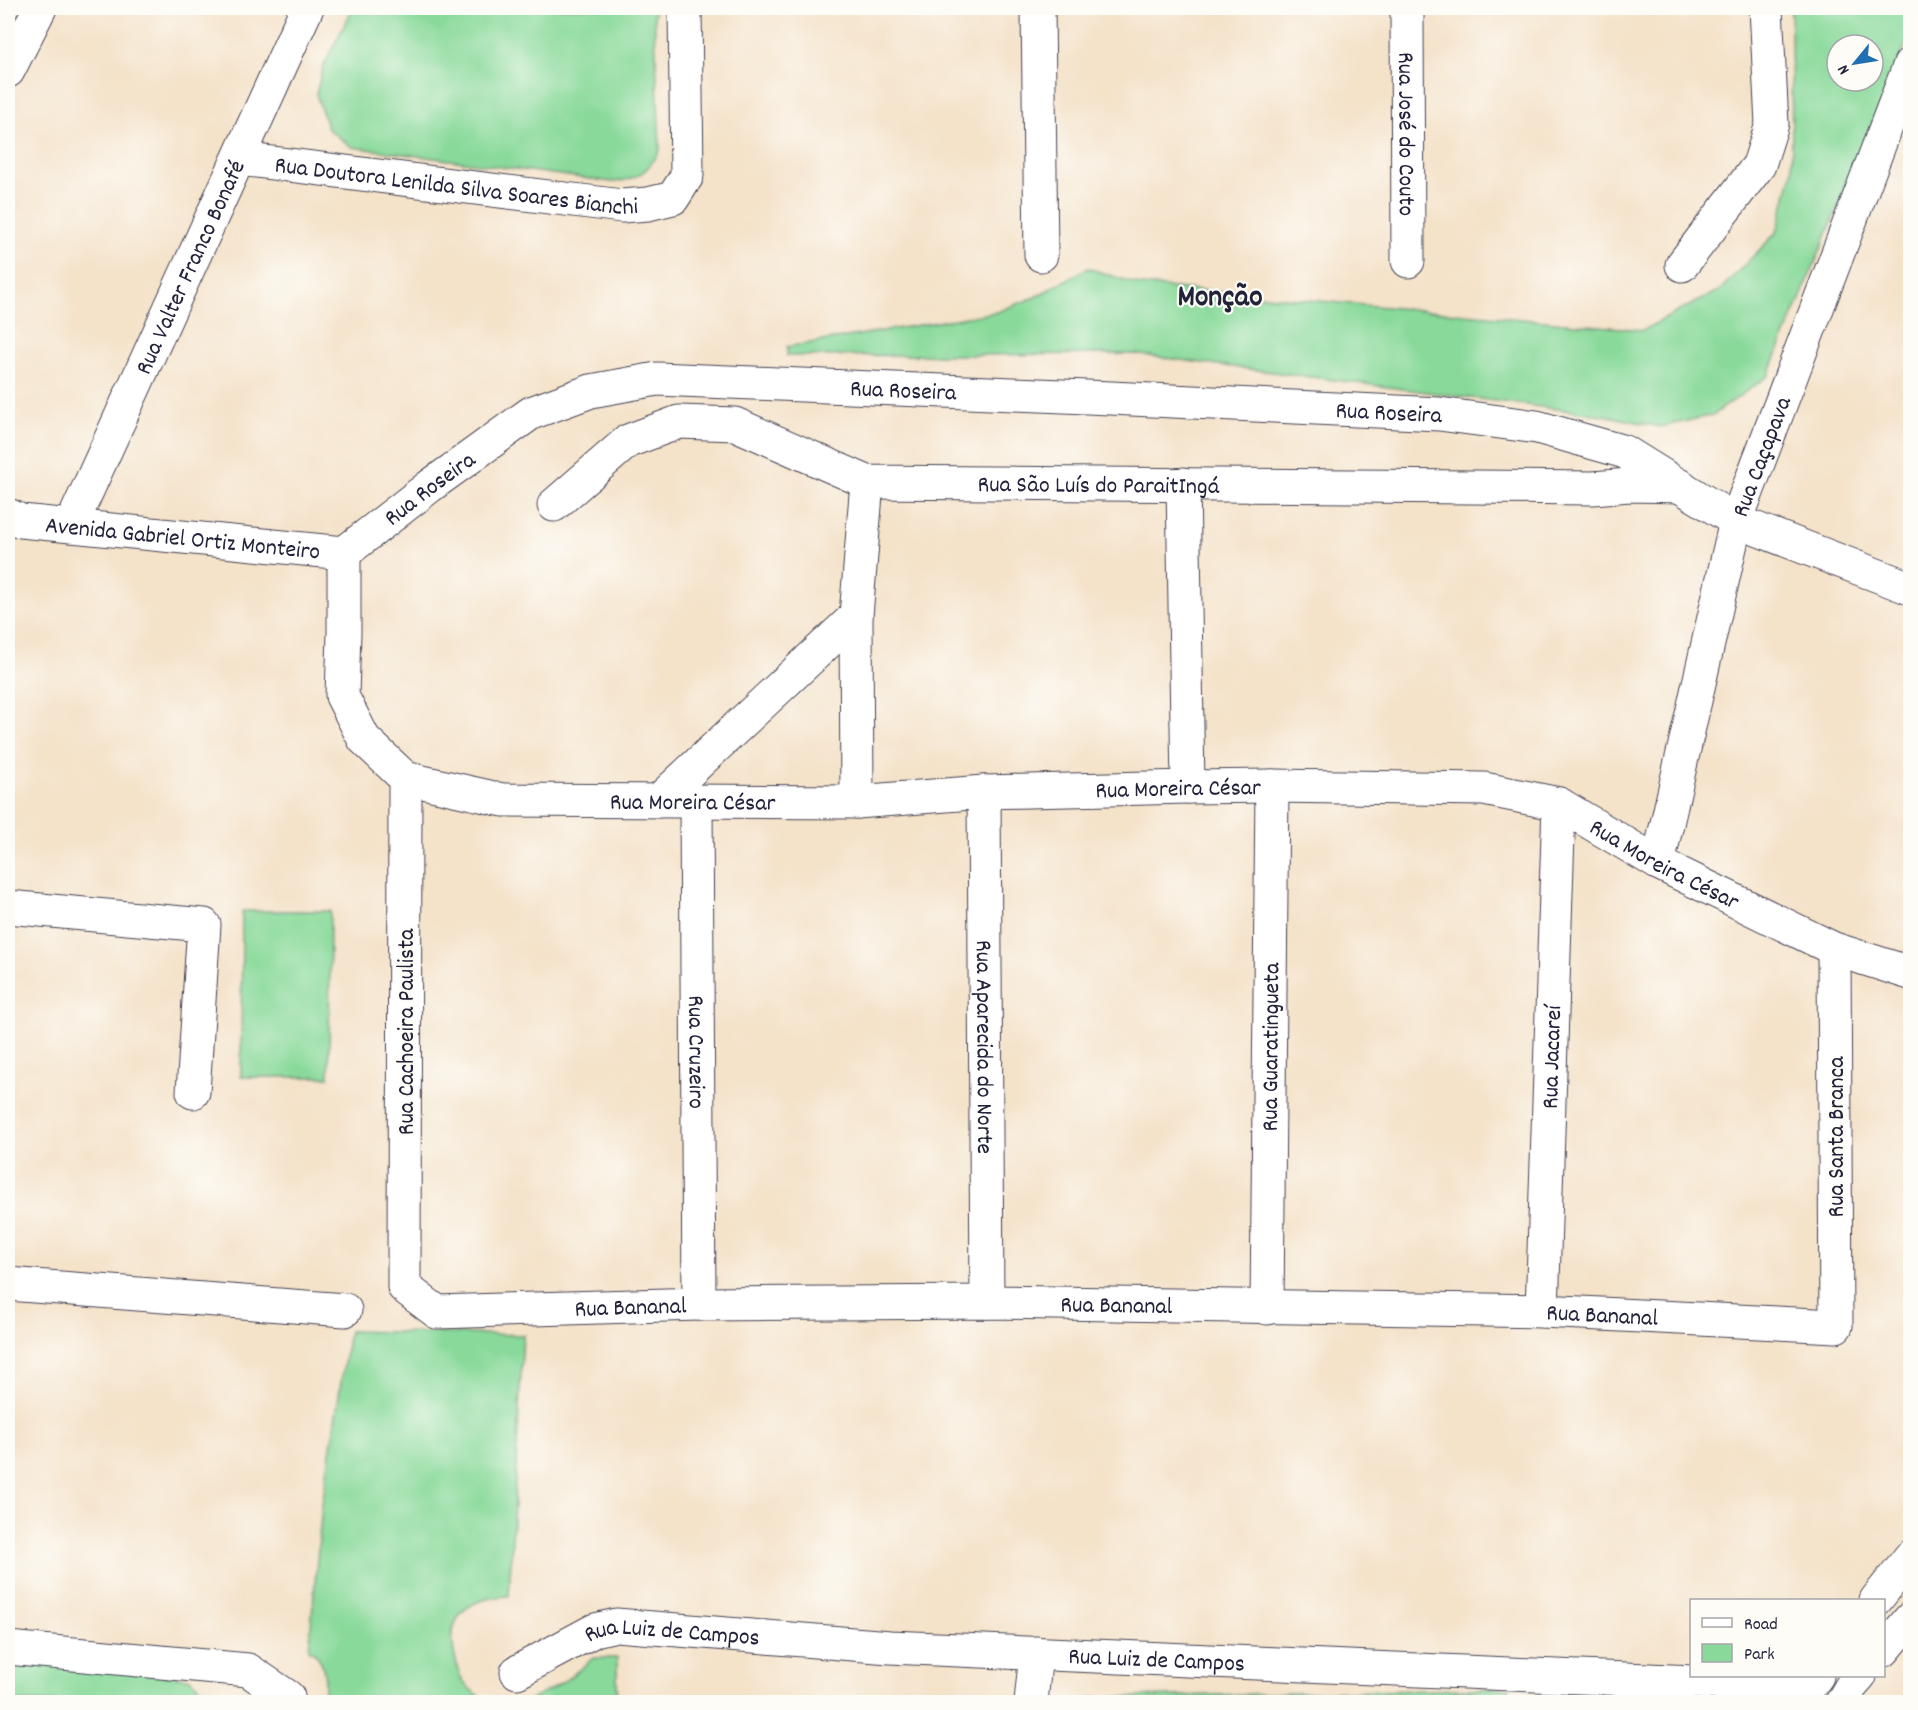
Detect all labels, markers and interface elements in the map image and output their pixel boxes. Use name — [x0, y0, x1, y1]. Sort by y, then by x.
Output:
north arrow — [1825, 33, 1885, 93]
street label: Rua José do Couto — [1387, 52, 1422, 216]
text: N — [1832, 60, 1856, 78]
street label: Rua Doutora Lenilda Silva Soares Bianchi — [273, 150, 639, 226]
street label: Rua Valter Franco Bonafé — [128, 155, 256, 381]
district label: Monção — [1177, 278, 1263, 321]
street label: Rua Roseira — [849, 373, 958, 412]
street label: Rua Caçapava — [1725, 392, 1802, 523]
street label: Rua Roseira — [1335, 395, 1443, 434]
street label: Rua Roseira — [378, 444, 484, 536]
street label: Rua São Luís do ParaitIngá — [977, 469, 1220, 505]
street label: Avenida Gabriel Ortiz Monteiro — [44, 510, 322, 571]
street label: Rua Moreira César — [1095, 772, 1261, 809]
street label: Rua Moreira César — [610, 787, 776, 822]
street label: Rua Moreira César — [1582, 812, 1744, 920]
street label: Rua Cachoeira Paulista — [391, 928, 425, 1135]
street label: Rua Aparecida do Norte — [965, 940, 1000, 1154]
street label: Rua Guaratingueta — [1255, 962, 1290, 1132]
street label: Rua Cruzeiro — [677, 995, 712, 1109]
street label: Rua Jacareí — [1535, 1003, 1572, 1110]
street label: Rua Santa Branca — [1821, 1056, 1855, 1217]
street label: Rua Bananal — [1060, 1289, 1173, 1325]
street label: Rua Bananal — [574, 1290, 687, 1328]
street label: Rua Bananal — [1545, 1297, 1659, 1337]
legend — [1690, 1599, 1885, 1677]
street label: Rua Luiz de Campos — [579, 1611, 761, 1656]
text: Road — [1744, 1613, 1778, 1638]
street label: Rua Luiz de Campos — [1067, 1641, 1246, 1682]
text: Park — [1744, 1643, 1775, 1668]

